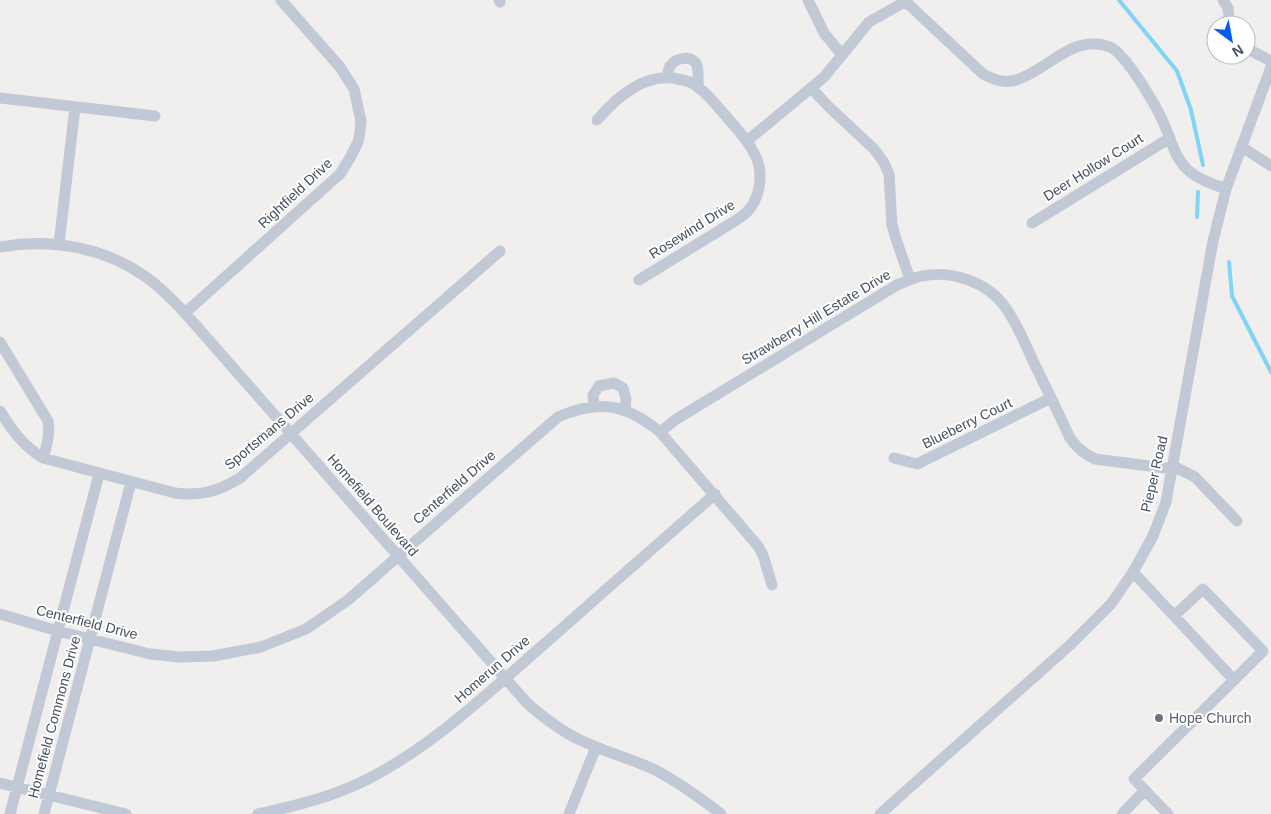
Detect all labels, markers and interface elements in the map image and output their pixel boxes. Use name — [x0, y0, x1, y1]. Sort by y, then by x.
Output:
north arrow — [1206, 15, 1256, 65]
text: N — [1229, 42, 1246, 60]
street label: Deer Hollow Court — [1040, 130, 1146, 204]
street label: Rightfield Drive — [255, 155, 335, 231]
street label: Rosewind Drive — [646, 196, 738, 262]
street label: Strawberry Hill Estate Drive — [739, 266, 894, 368]
street label: Sportsmans Drive — [221, 389, 317, 473]
street label: Blueberry Court — [919, 394, 1015, 452]
street label: Pieper Road — [1137, 434, 1171, 514]
street label: Centerfield Drive — [409, 447, 499, 527]
street label: Homefield Boulevard — [324, 451, 422, 559]
street label: Centerfield Drive — [34, 602, 140, 642]
street label: Homerun Drive — [451, 632, 533, 706]
street label: Homefield Commons Drive — [25, 634, 83, 800]
place label: Hope Church — [1169, 710, 1252, 726]
marker: Hope Church — [1153, 712, 1165, 724]

